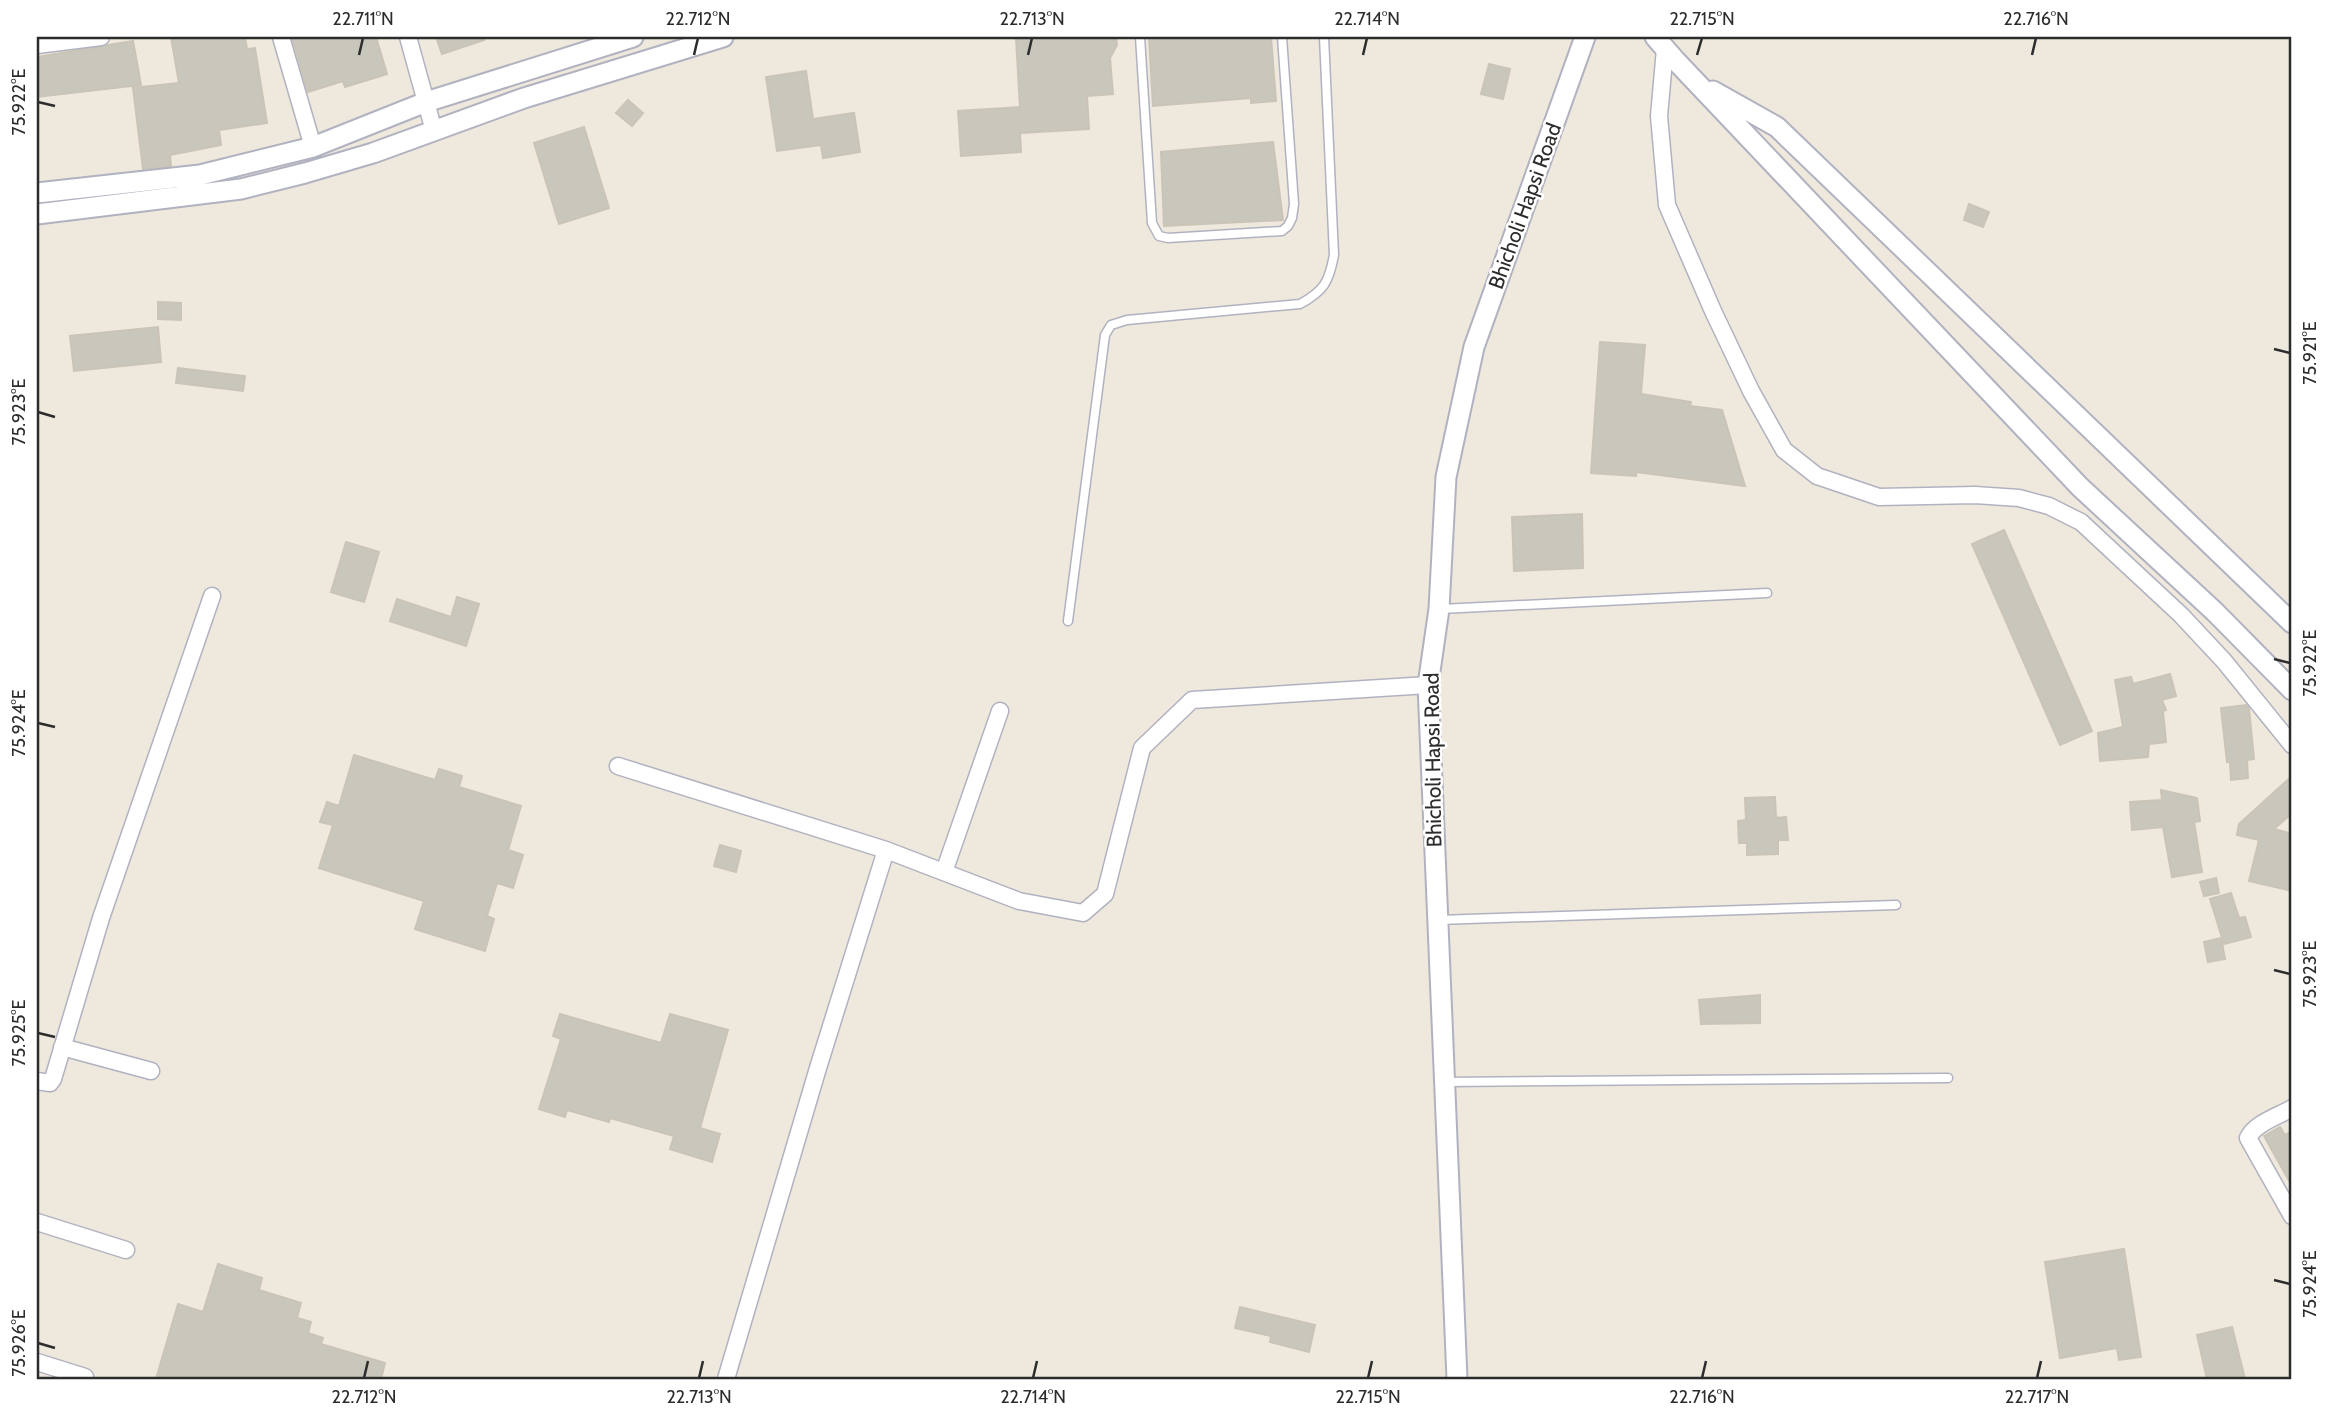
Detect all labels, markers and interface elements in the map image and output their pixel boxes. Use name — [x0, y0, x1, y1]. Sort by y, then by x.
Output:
text: 22.711°N — [332, 8, 394, 30]
text: 22.712°N — [666, 8, 730, 30]
text: 22.713°N — [999, 8, 1065, 30]
text: 22.714°N — [1334, 8, 1400, 30]
text: 22.715°N — [1669, 8, 1735, 30]
text: 22.716°N — [2003, 8, 2069, 30]
text: 75.922°E — [8, 69, 30, 135]
street label: Bhicholi Hapsi Road — [1483, 119, 1566, 292]
text: 75.921°E — [2299, 321, 2321, 385]
text: 75.923°E — [8, 378, 30, 446]
text: 75.922°E — [2299, 630, 2321, 696]
street label: Bhicholi Hapsi Road — [1418, 672, 1447, 848]
text: 75.924°E — [8, 689, 30, 757]
text: 75.923°E — [2299, 940, 2321, 1008]
text: 75.925°E — [8, 999, 30, 1067]
text: 75.924°E — [2299, 1250, 2321, 1318]
text: 75.926°E — [8, 1309, 30, 1377]
text: 22.712°N — [332, 1386, 396, 1408]
text: 22.713°N — [666, 1386, 732, 1408]
text: 22.714°N — [1000, 1386, 1066, 1408]
text: 22.715°N — [1335, 1386, 1401, 1408]
text: 22.716°N — [1669, 1386, 1735, 1408]
text: 22.717°N — [2005, 1386, 2069, 1408]

